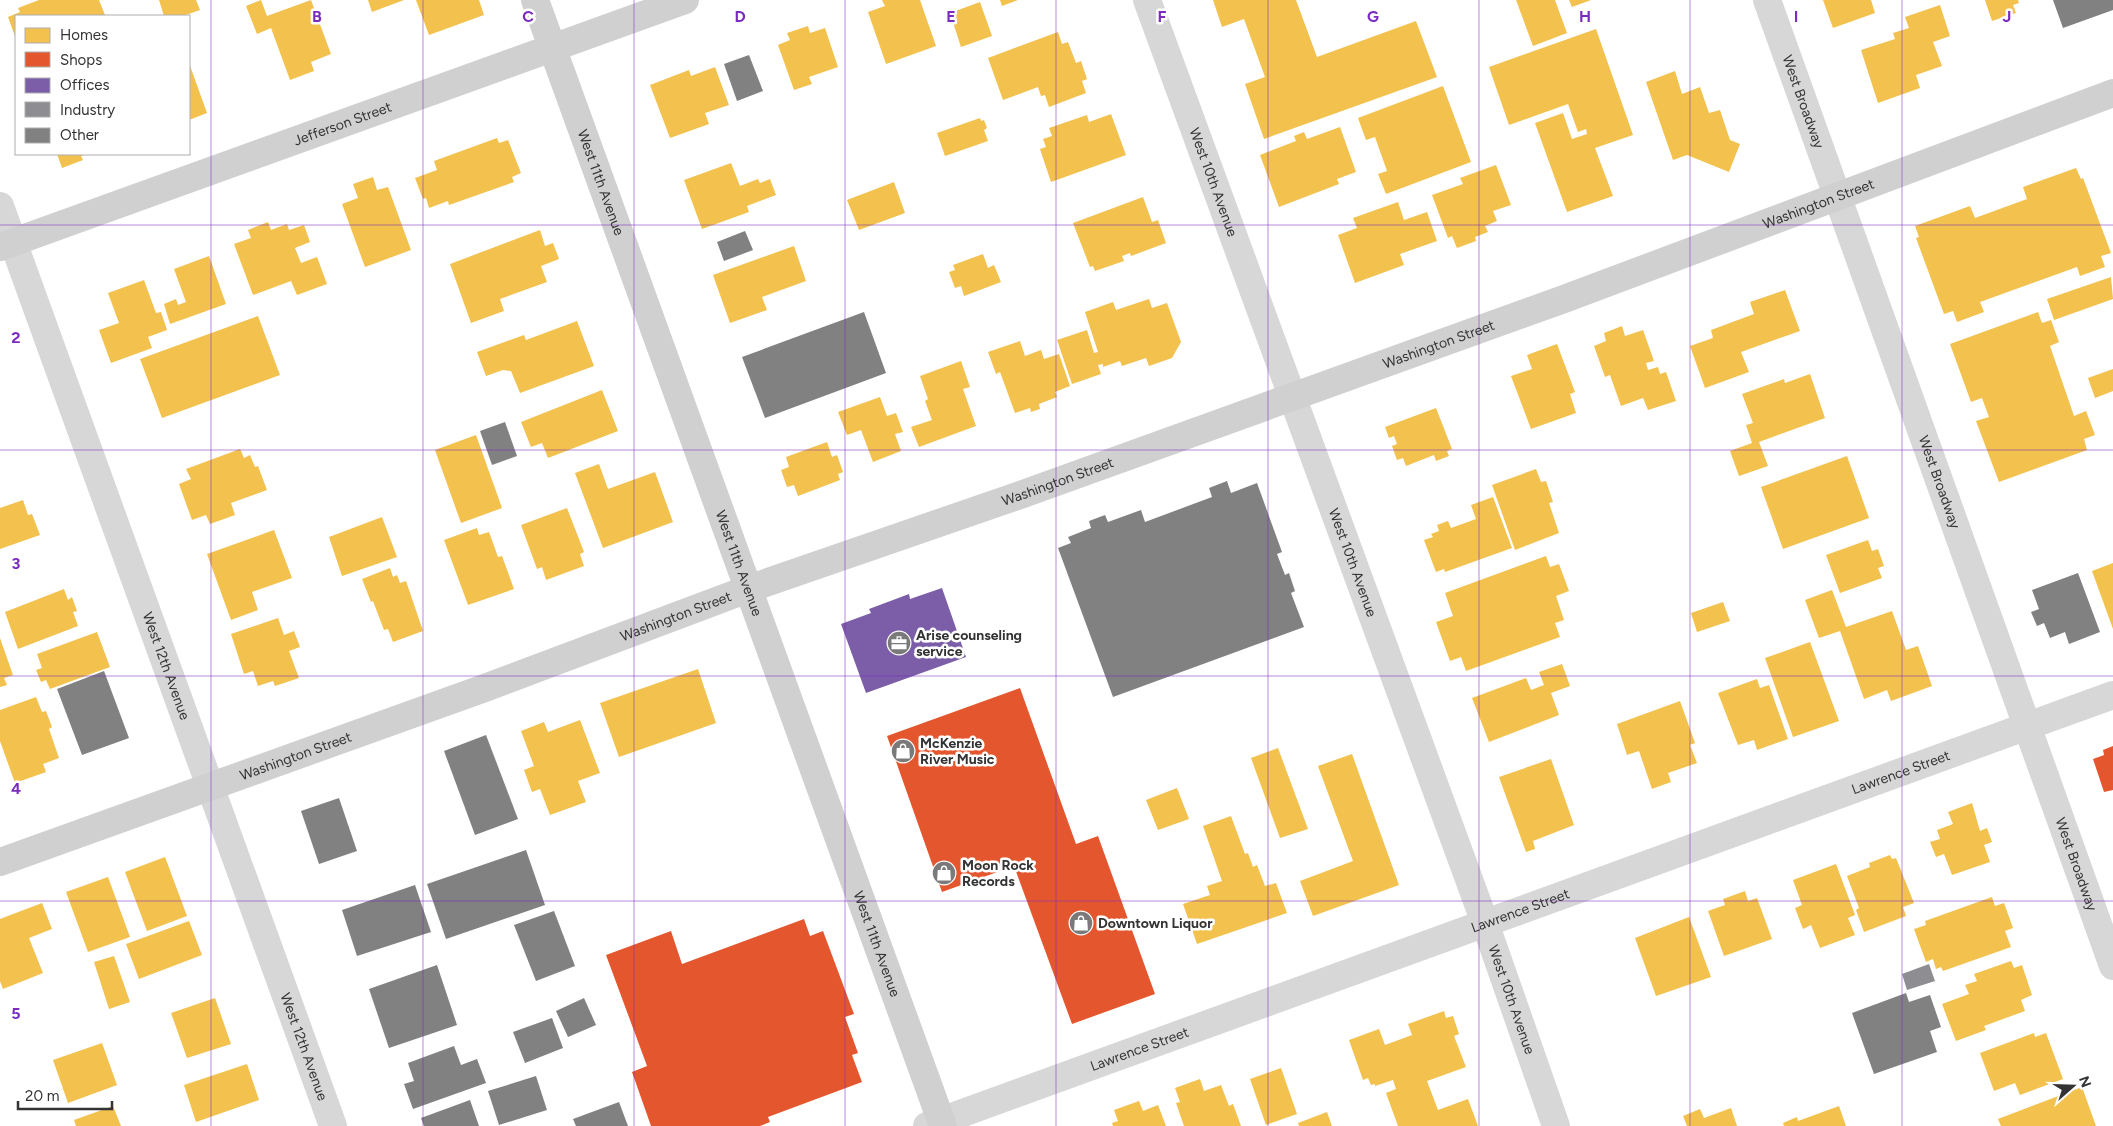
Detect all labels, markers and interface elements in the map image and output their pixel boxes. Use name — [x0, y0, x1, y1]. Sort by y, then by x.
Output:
text: B — [312, 7, 322, 26]
text: C — [522, 7, 534, 26]
text: D — [734, 7, 746, 26]
text: E — [946, 7, 956, 26]
text: F — [1158, 7, 1167, 26]
text: G — [1367, 7, 1379, 26]
text: H — [1579, 7, 1591, 26]
text: I — [1794, 7, 1798, 26]
text: J — [2003, 7, 2011, 26]
legend — [15, 15, 190, 155]
text: Homes — [60, 26, 108, 44]
text: Shops — [60, 51, 102, 69]
street label: West Broadway — [1778, 53, 1828, 151]
text: Offices — [60, 76, 110, 94]
street label: Jefferson Street — [291, 99, 394, 149]
text: Industry — [60, 101, 115, 119]
text: Other — [60, 126, 99, 144]
street label: West 10th Avenue — [1186, 126, 1241, 239]
street label: West 11th Avenue — [574, 127, 628, 238]
street label: Washington Street — [1761, 175, 1877, 233]
street label: Washington Street — [1381, 317, 1497, 373]
text: 2 — [11, 328, 21, 347]
street label: West Broadway — [1915, 433, 1964, 532]
street label: Washington Street — [1000, 454, 1116, 510]
street label: West 10th Avenue — [1325, 506, 1380, 620]
street label: West 11th Avenue — [712, 508, 766, 619]
text: 3 — [12, 554, 21, 573]
street label: Washington Street — [618, 588, 734, 645]
street label: West 12th Avenue — [139, 610, 193, 723]
place label: Arise counseling service — [916, 627, 1022, 660]
office icon: Arise counseling service — [886, 630, 912, 656]
street label: Washington Street — [238, 729, 354, 784]
place label: McKenzie River Music — [920, 735, 995, 768]
shop icon: McKenzie River Music — [890, 738, 916, 764]
street label: Lawrence Street — [1849, 747, 1952, 798]
text: 4 — [11, 779, 21, 798]
street label: West Broadway — [2052, 815, 2101, 914]
place label: Moon Rock Records — [962, 857, 1034, 890]
shop icon: Moon Rock Records — [931, 860, 957, 886]
street label: Lawrence Street — [1469, 885, 1572, 937]
street label: West 11th Avenue — [850, 889, 904, 1000]
shop icon: Downtown Liquor — [1068, 910, 1094, 936]
place label: Downtown Liquor — [1098, 915, 1213, 932]
street label: West 10th Avenue — [1484, 943, 1538, 1057]
street label: West 12th Avenue — [277, 991, 331, 1103]
text: 5 — [11, 1004, 21, 1023]
street label: Lawrence Street — [1088, 1024, 1191, 1075]
north arrow — [2048, 1061, 2098, 1111]
text: N — [2075, 1074, 2095, 1090]
scale bar — [18, 1078, 111, 1110]
text: 20 m — [25, 1087, 59, 1105]

